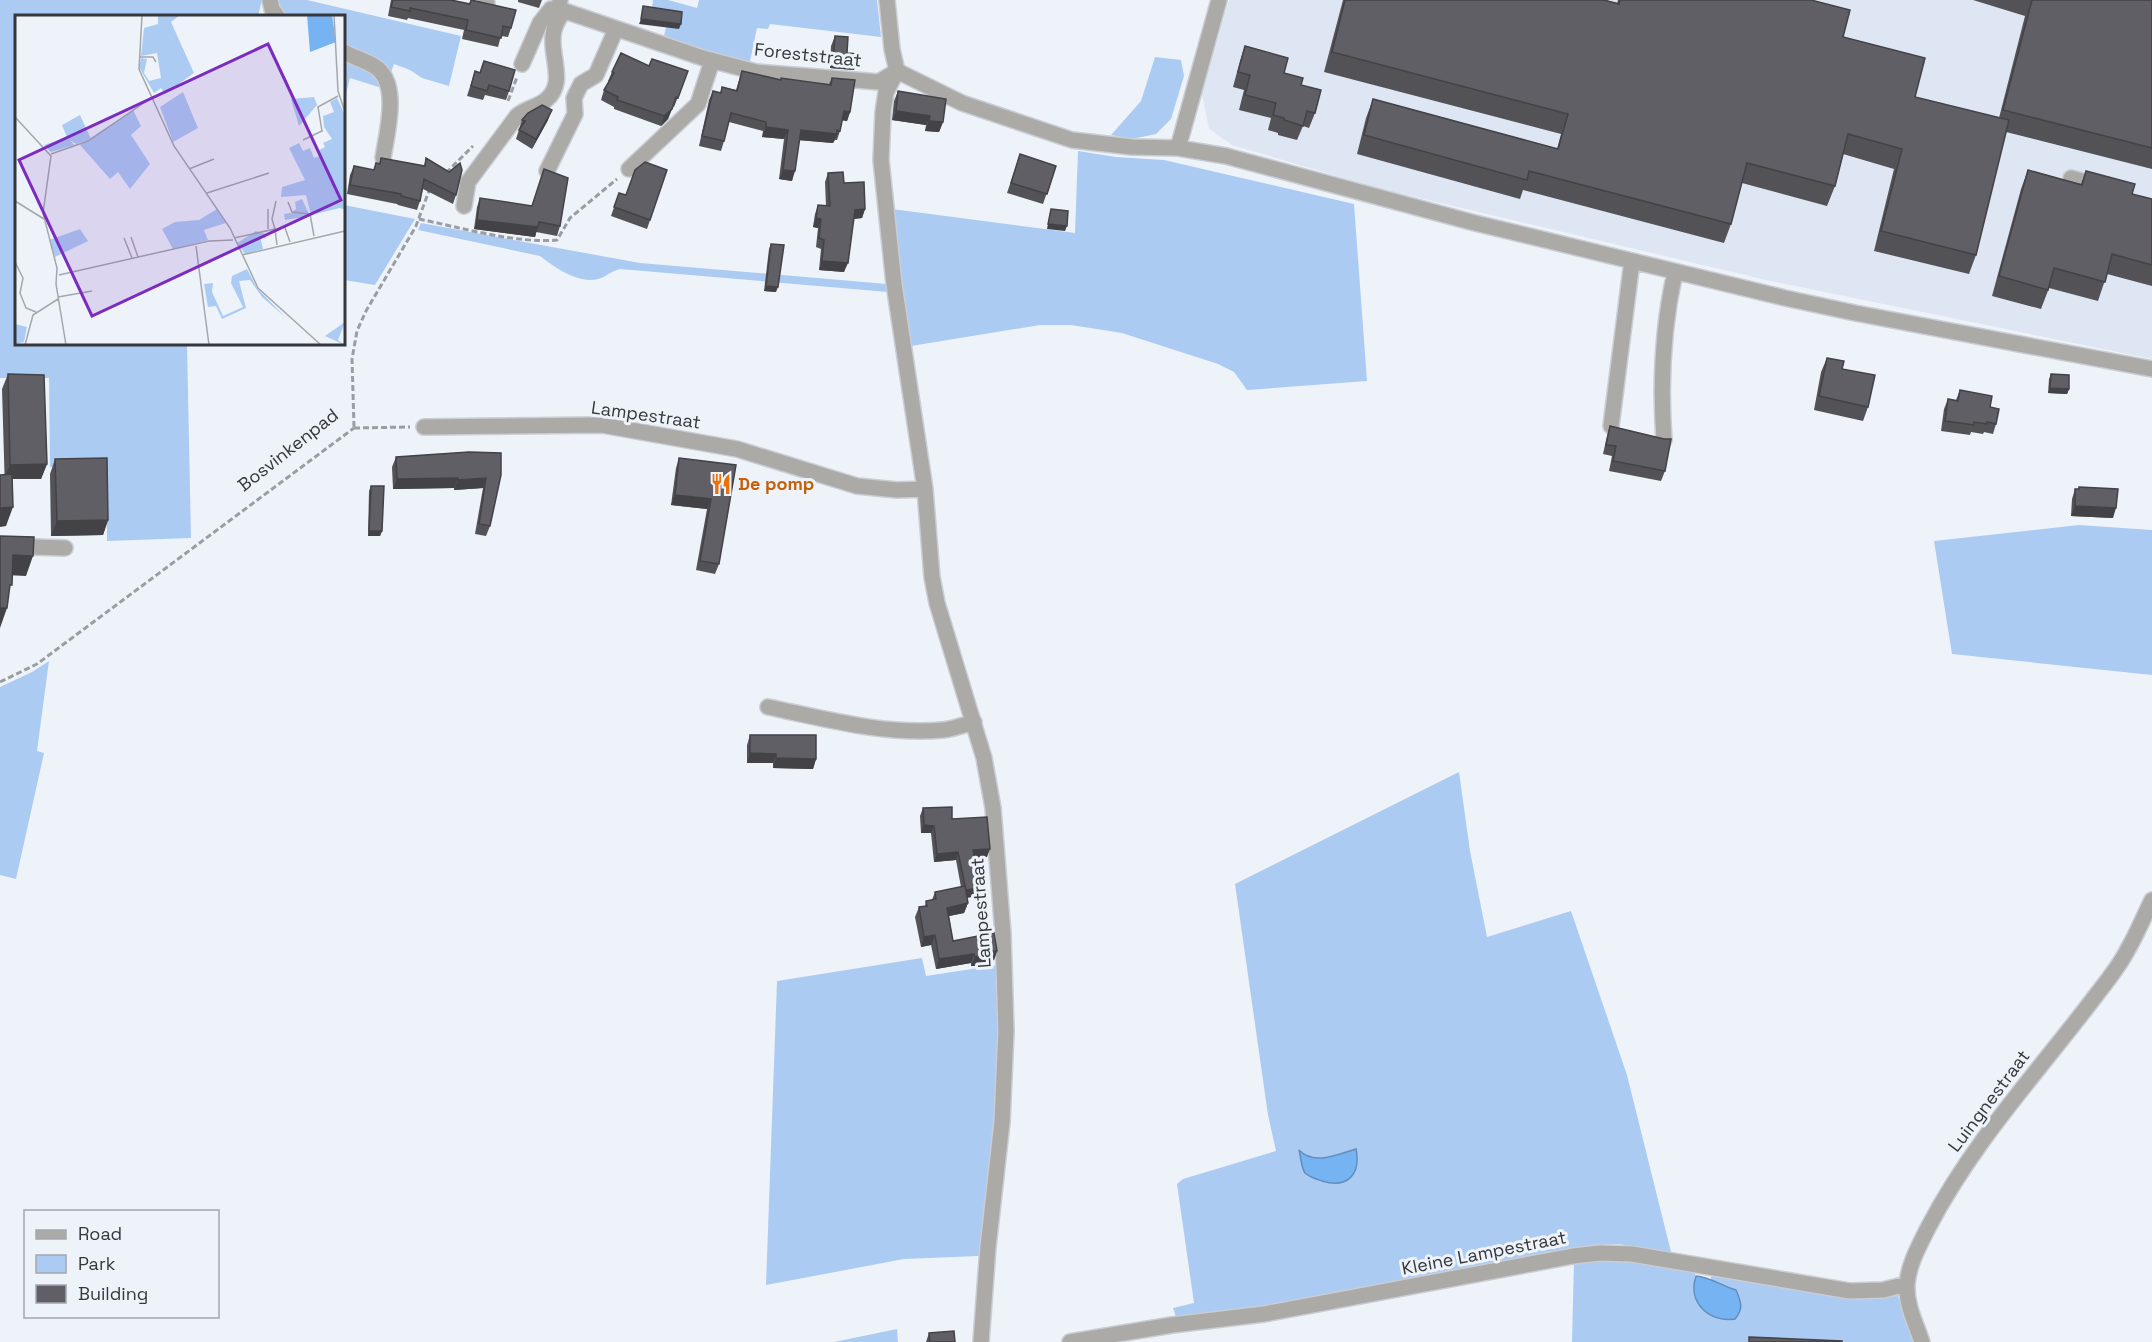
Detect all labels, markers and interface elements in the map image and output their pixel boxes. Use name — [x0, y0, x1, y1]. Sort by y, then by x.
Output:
inset map — [15, 15, 345, 345]
street label: Foreststraat — [753, 37, 863, 72]
street label: Lampestraat — [590, 395, 702, 434]
street label: Bosvinkenpad — [233, 403, 343, 496]
restaurant icon: De pomp — [709, 472, 733, 496]
place label: De pomp — [738, 472, 814, 495]
street label: Lampestraat — [965, 857, 996, 969]
street label: Luingnestraat — [1943, 1045, 2034, 1156]
legend — [24, 1210, 219, 1318]
text: Road — [78, 1222, 122, 1245]
street label: Kleine Lampestraat — [1400, 1225, 1568, 1280]
text: Park — [78, 1252, 116, 1275]
text: Building — [78, 1282, 148, 1305]

